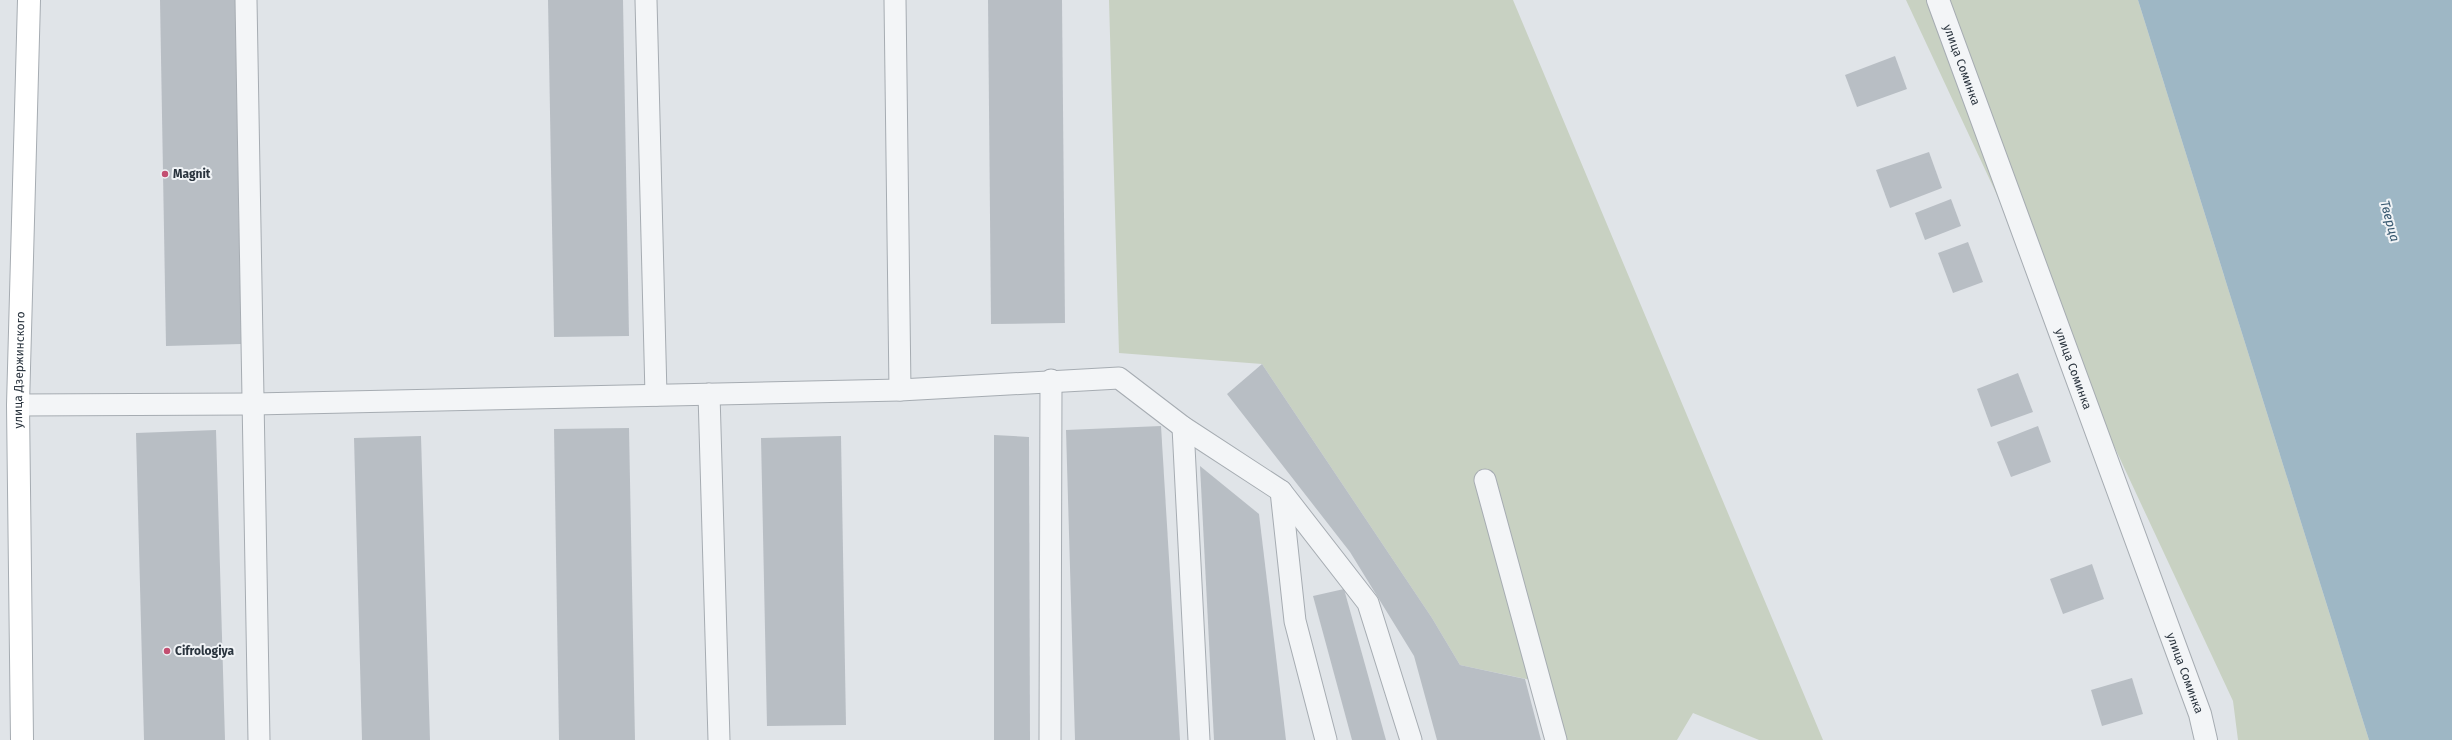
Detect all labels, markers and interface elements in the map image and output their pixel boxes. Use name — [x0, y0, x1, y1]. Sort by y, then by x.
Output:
street label: улица Соминка — [1941, 22, 1983, 107]
place label: Magnit — [173, 167, 211, 181]
marker: Magnit — [160, 169, 170, 179]
water label: Тверца — [2377, 199, 2403, 243]
street label: улица Дзержинского — [11, 311, 28, 429]
street label: улица Соминка — [2052, 327, 2095, 411]
street label: улица Соминка — [2164, 631, 2206, 715]
place label: Cifrologiya — [175, 644, 234, 658]
marker: Cifrologiya — [162, 646, 172, 656]

